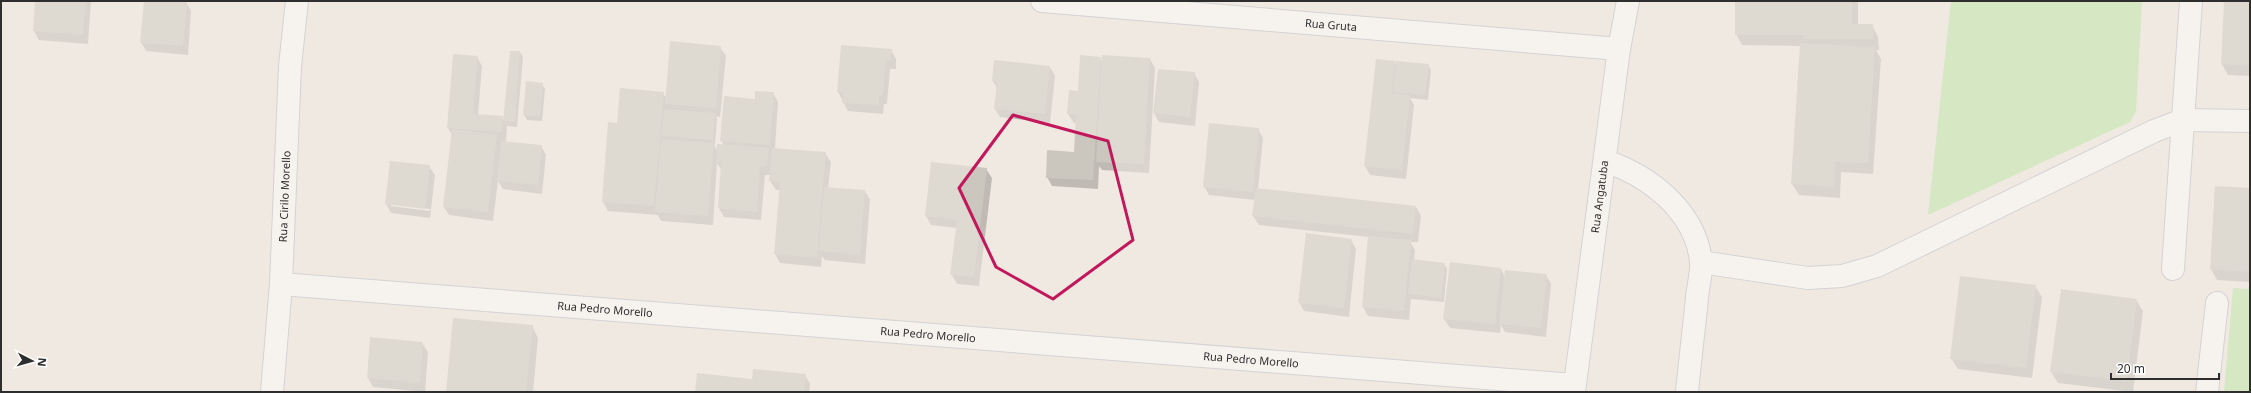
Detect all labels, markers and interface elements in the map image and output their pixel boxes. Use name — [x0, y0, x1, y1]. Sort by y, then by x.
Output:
street label: Rua Gruta — [1304, 15, 1358, 34]
street label: Rua Cirilo Morello — [275, 150, 294, 243]
street label: Rua Angatuba — [1587, 159, 1611, 234]
street label: Rua Pedro Morello — [557, 298, 654, 320]
street label: Rua Pedro Morello — [880, 323, 977, 345]
north arrow — [12, 341, 52, 381]
street label: Rua Pedro Morello — [1203, 348, 1300, 371]
scale bar — [2111, 355, 2219, 381]
text: N — [35, 357, 50, 367]
text: 20 m — [2117, 360, 2145, 377]

